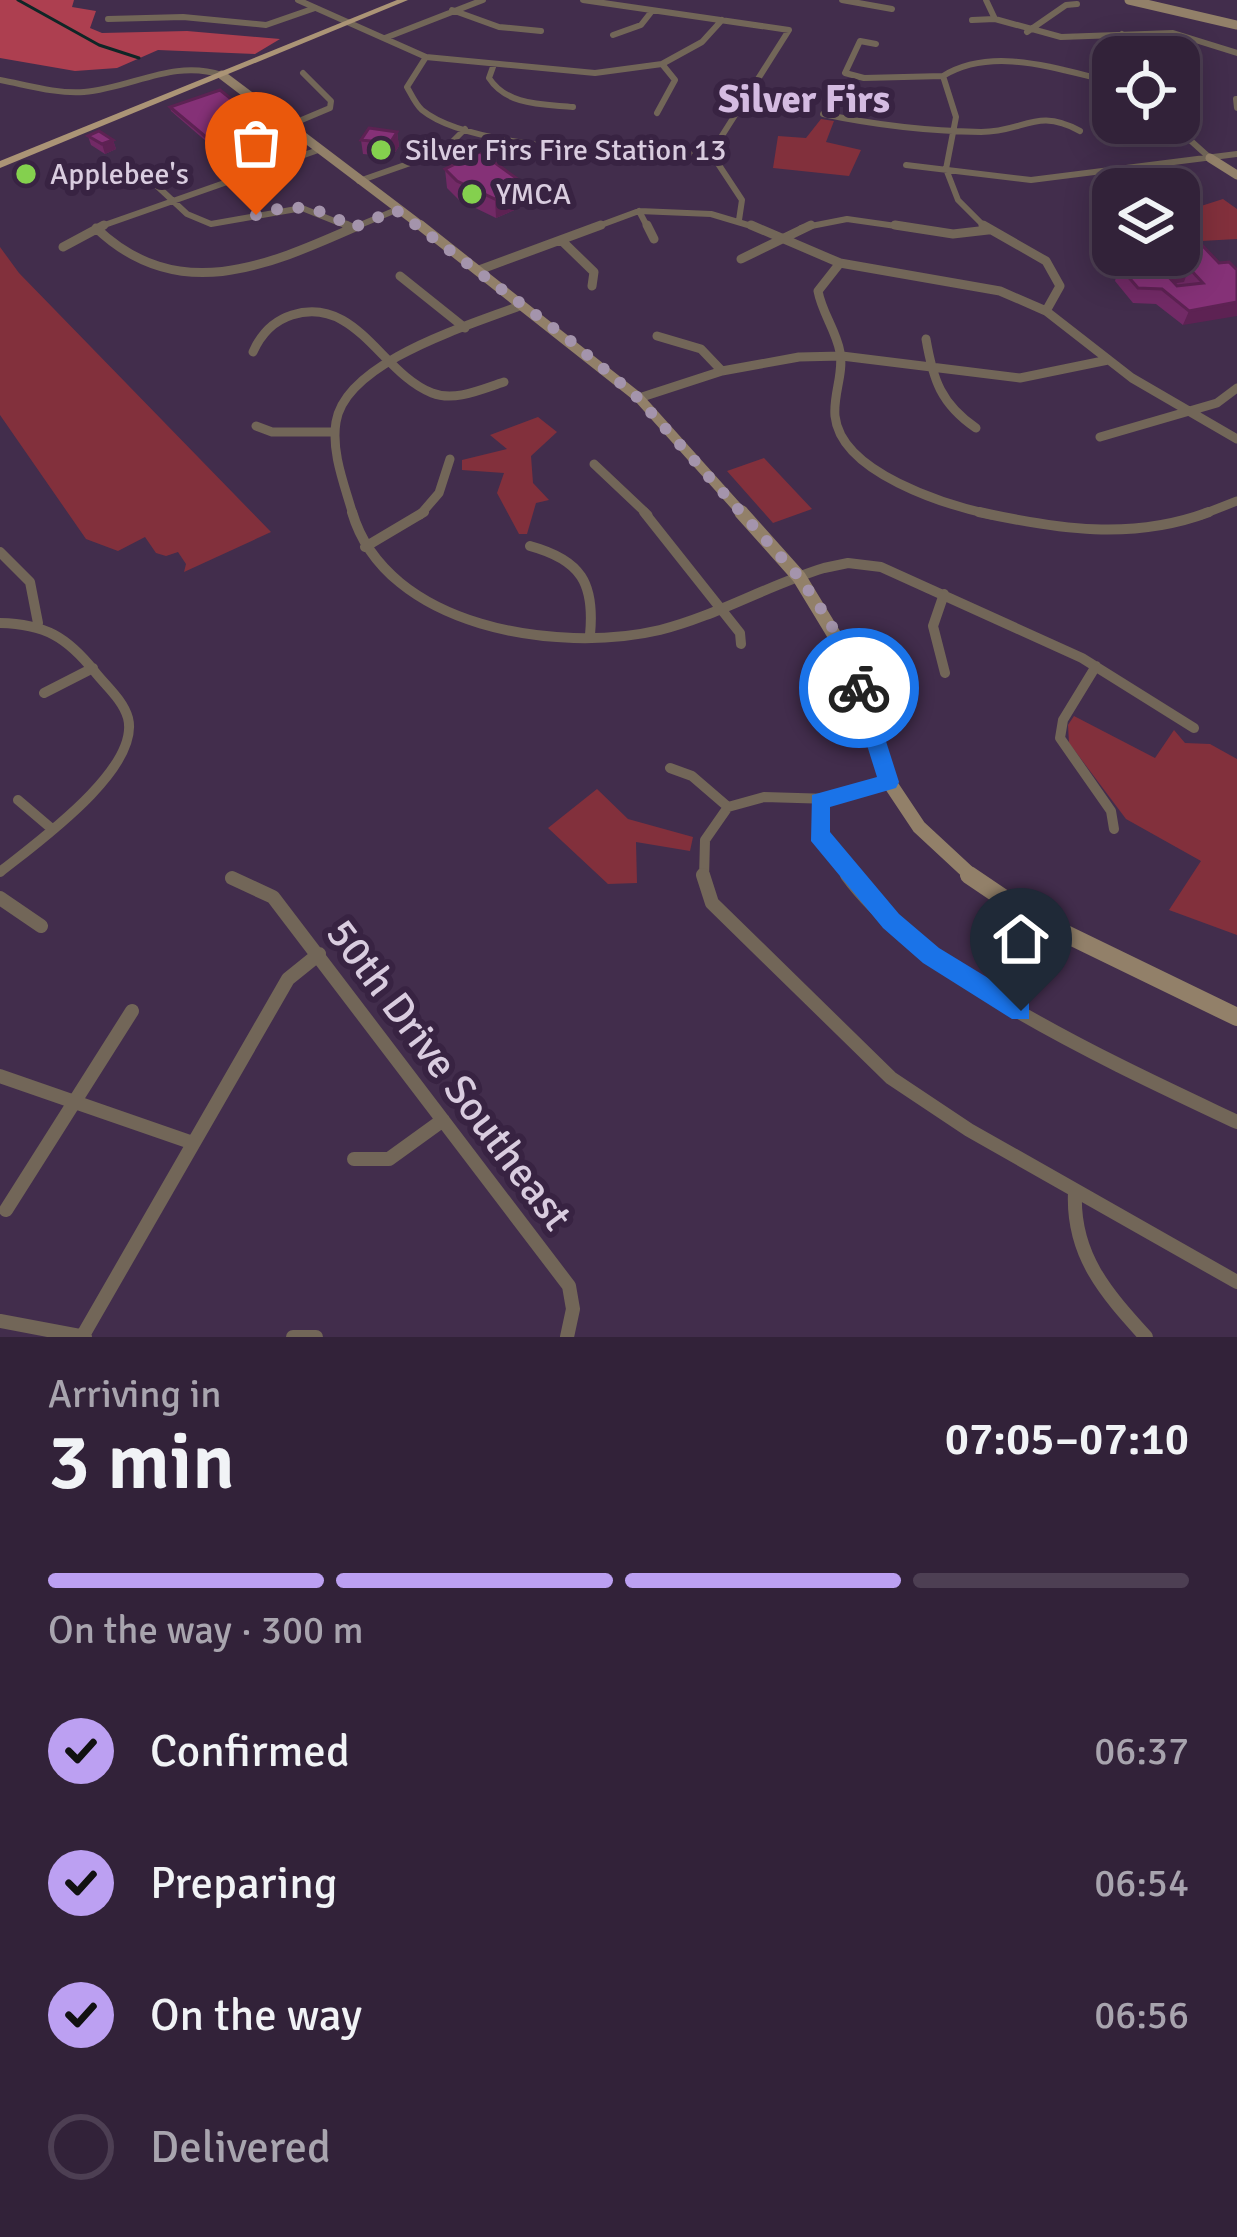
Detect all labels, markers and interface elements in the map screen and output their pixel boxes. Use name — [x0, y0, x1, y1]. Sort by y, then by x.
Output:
map controls — [1092, 36, 1200, 276]
button: locate — [1092, 36, 1200, 144]
district label: Silver Firs — [718, 75, 890, 123]
pin — [205, 92, 307, 215]
icon: bag — [223, 110, 289, 176]
place label: Silver Firs Fire Station 13 — [405, 132, 727, 169]
marker: Silver Firs Fire Station 13 — [368, 137, 394, 163]
place label: Applebee's — [50, 156, 189, 193]
marker: Applebee's — [13, 161, 39, 187]
button: layers — [1092, 168, 1200, 276]
place label: YMCA — [496, 176, 571, 213]
marker: YMCA — [459, 181, 485, 207]
courier — [799, 628, 919, 748]
icon: bike — [826, 655, 892, 721]
pin — [970, 888, 1072, 1011]
icon: home — [988, 906, 1054, 972]
street label: 50th Drive Southeast — [315, 909, 582, 1241]
text: Arriving in — [48, 1370, 222, 1418]
text: 07:05–07:10 — [945, 1412, 1189, 1467]
text: 3 min — [48, 1415, 235, 1511]
text: On the way · 300 m — [48, 1606, 364, 1654]
icon: check — [48, 1718, 114, 1784]
text: Confirmed — [150, 1724, 350, 1779]
text: 06:37 — [1094, 1727, 1189, 1775]
icon: check — [48, 1850, 114, 1916]
text: Preparing — [150, 1856, 338, 1911]
text: 06:54 — [1094, 1859, 1189, 1907]
icon: check — [48, 1982, 114, 2048]
text: On the way — [150, 1988, 362, 2043]
text: 06:56 — [1094, 1991, 1189, 2039]
text: Delivered — [150, 2120, 331, 2175]

